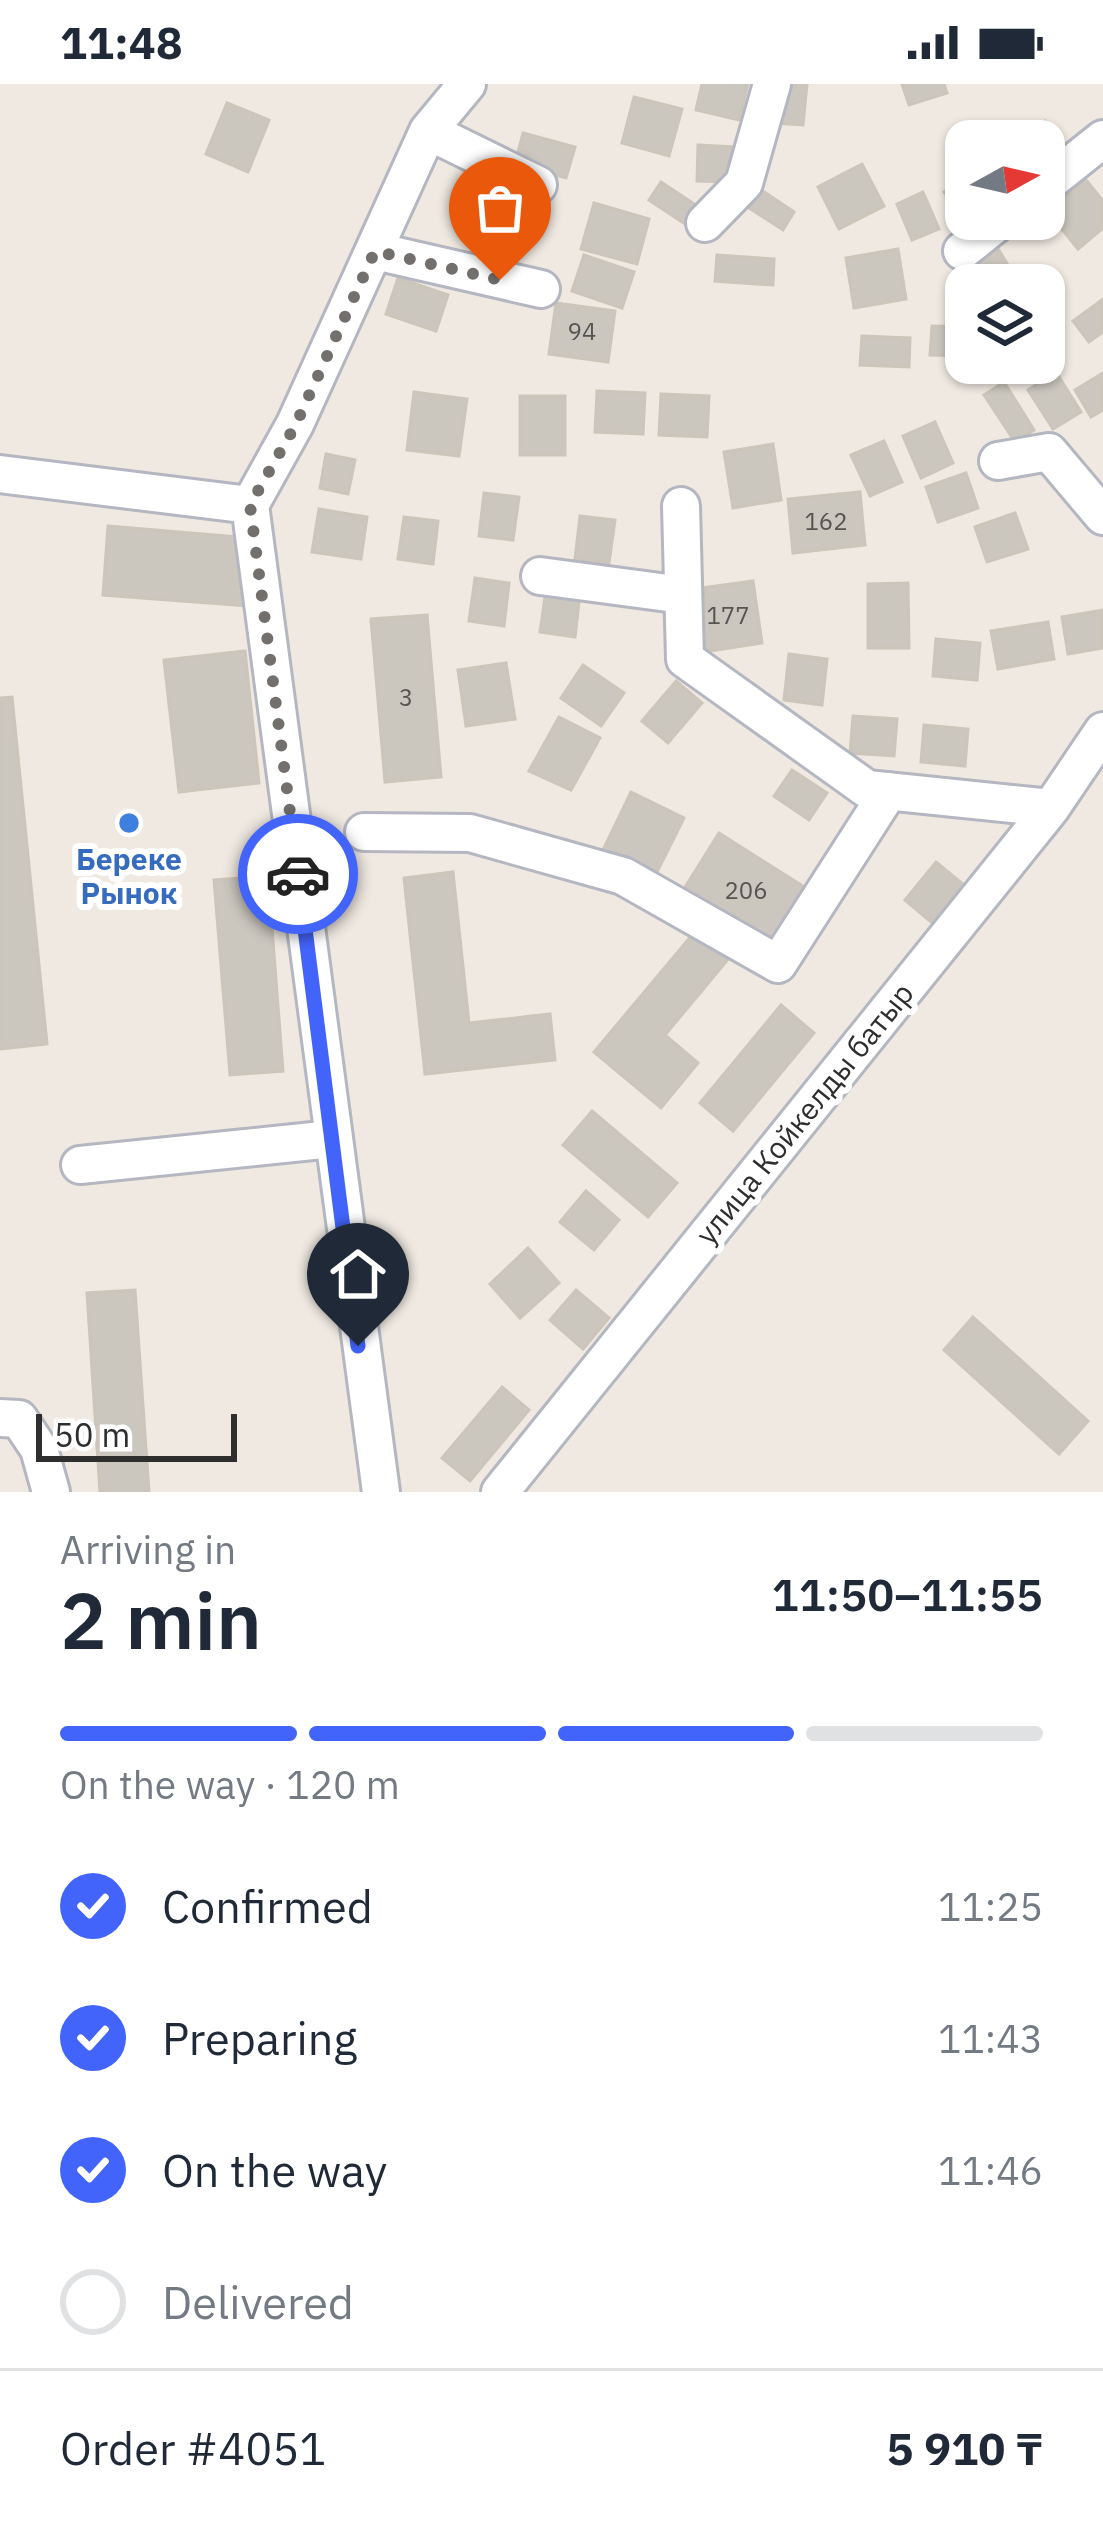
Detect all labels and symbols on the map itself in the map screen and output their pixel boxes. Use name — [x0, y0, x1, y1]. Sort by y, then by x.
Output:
north arrow — [945, 120, 1065, 240]
pin — [449, 157, 551, 280]
house number: 94 — [568, 315, 596, 347]
house number: 162 — [804, 505, 848, 537]
house number: 177 — [706, 599, 750, 631]
house number: 3 — [399, 681, 413, 713]
marker: Береке Рынок — [116, 810, 142, 836]
courier — [238, 814, 358, 934]
place label: Береке Рынок — [76, 839, 182, 912]
house number: 206 — [724, 874, 768, 906]
street label: улица Койкелды батыр — [686, 974, 921, 1252]
pin — [307, 1223, 409, 1346]
scale bar — [36, 1408, 237, 1461]

